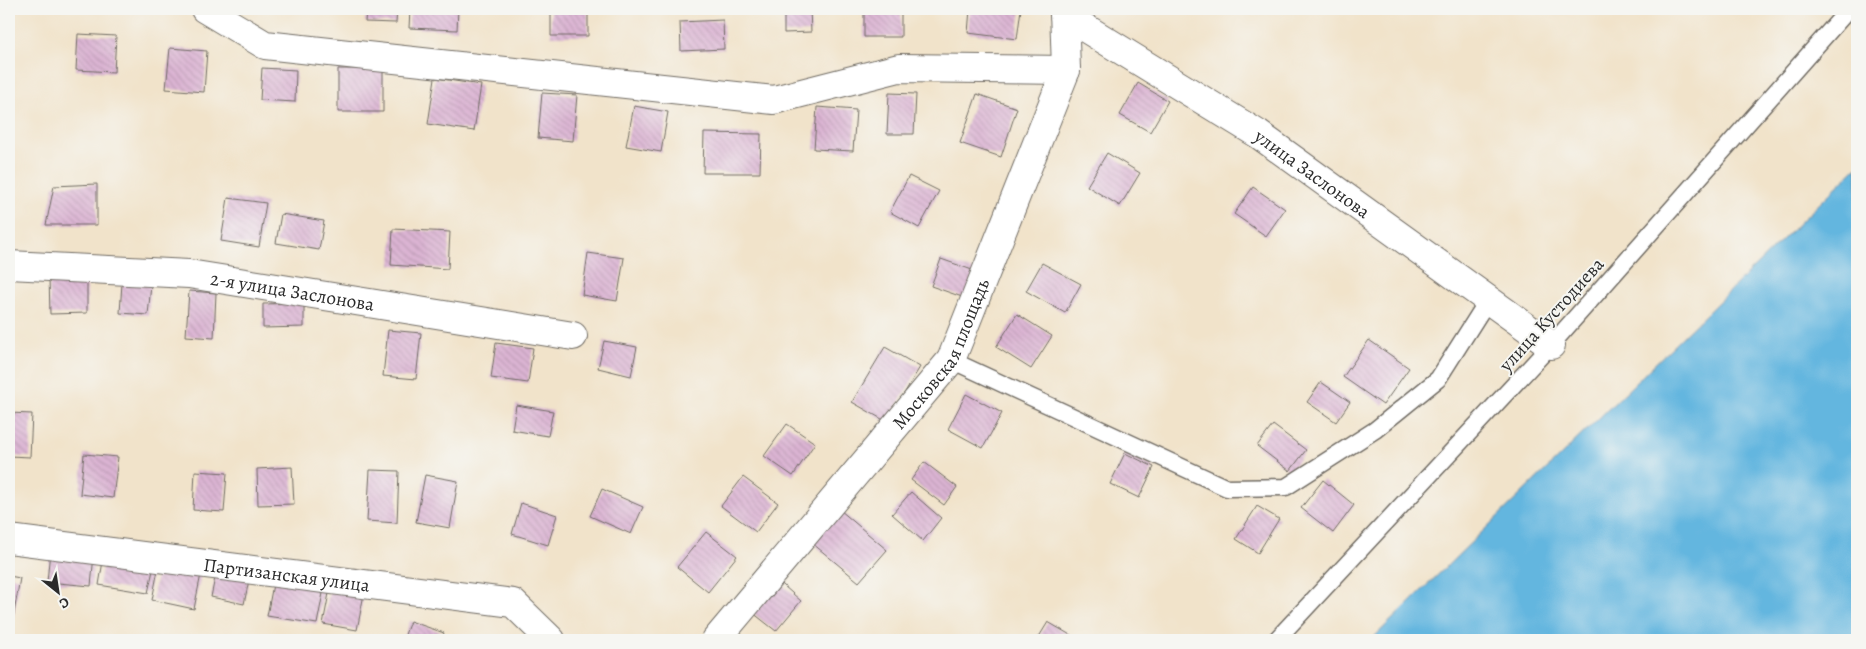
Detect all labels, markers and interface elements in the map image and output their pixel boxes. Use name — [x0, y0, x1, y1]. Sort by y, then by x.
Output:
street label: улица Заслонова — [1248, 123, 1375, 225]
street label: улица Кустодиева — [1493, 252, 1610, 378]
street label: 2-я улица Заслонова — [208, 266, 376, 318]
street label: Московская площадь — [886, 275, 996, 435]
street label: Партизанская улица — [202, 552, 372, 599]
north arrow — [32, 566, 82, 616]
text: С — [55, 592, 73, 613]

